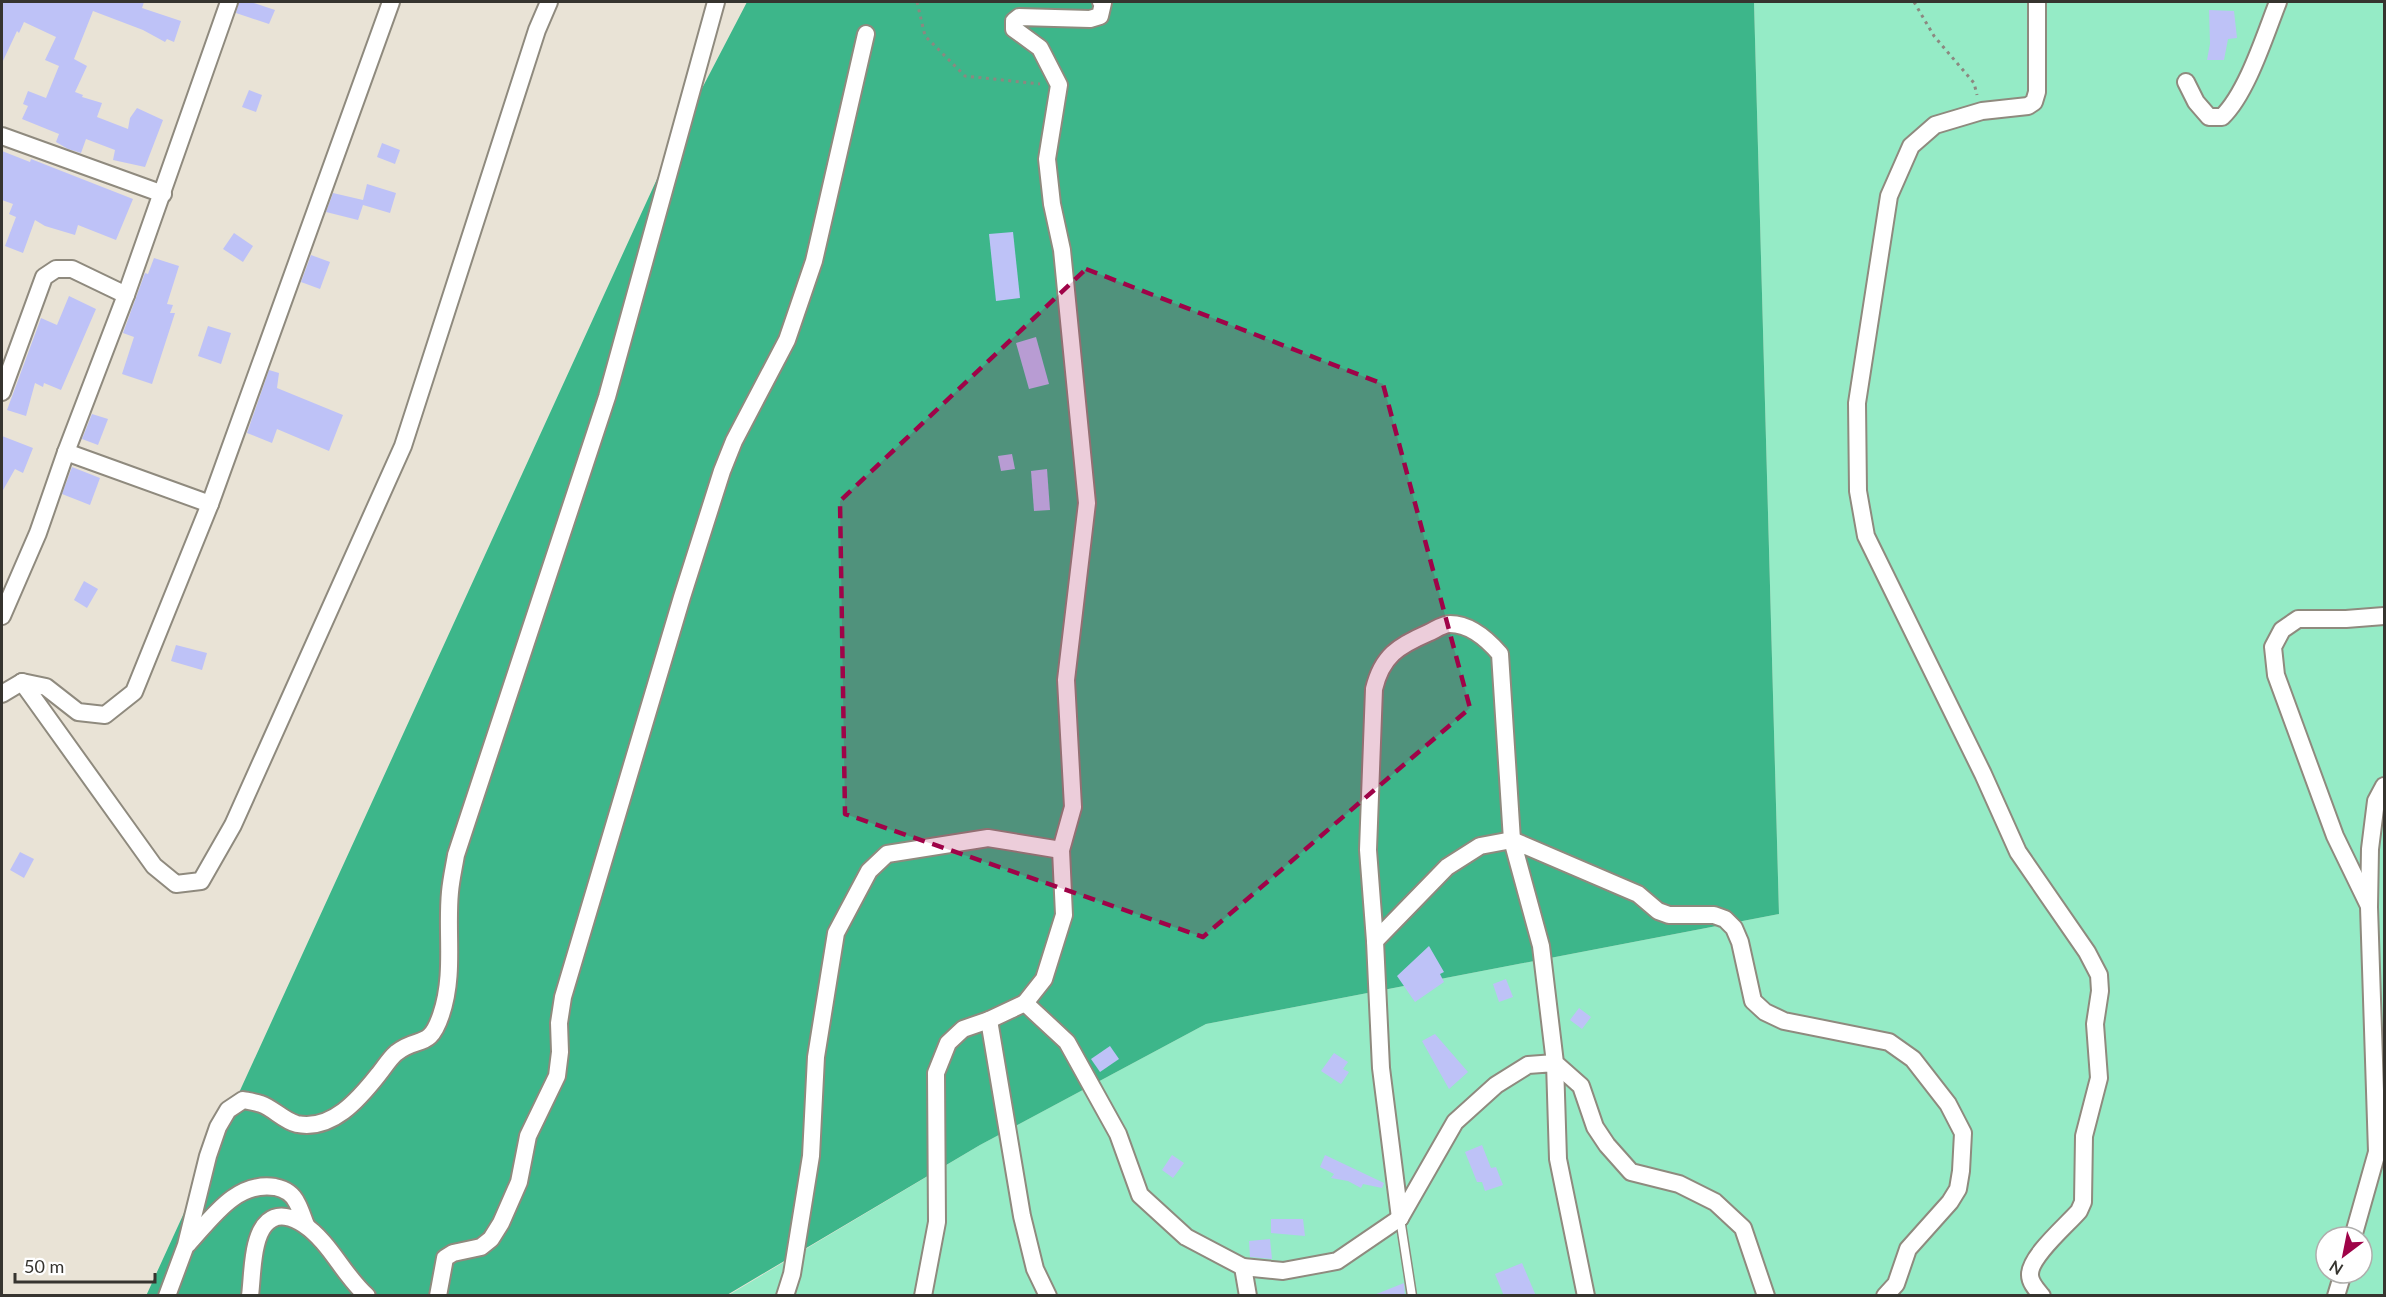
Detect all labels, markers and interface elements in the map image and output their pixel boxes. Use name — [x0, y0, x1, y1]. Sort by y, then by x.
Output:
north arrow — [2314, 1225, 2374, 1285]
scale bar — [15, 1246, 154, 1284]
text: 50 m — [24, 1255, 64, 1277]
text: N — [2326, 1257, 2346, 1279]

